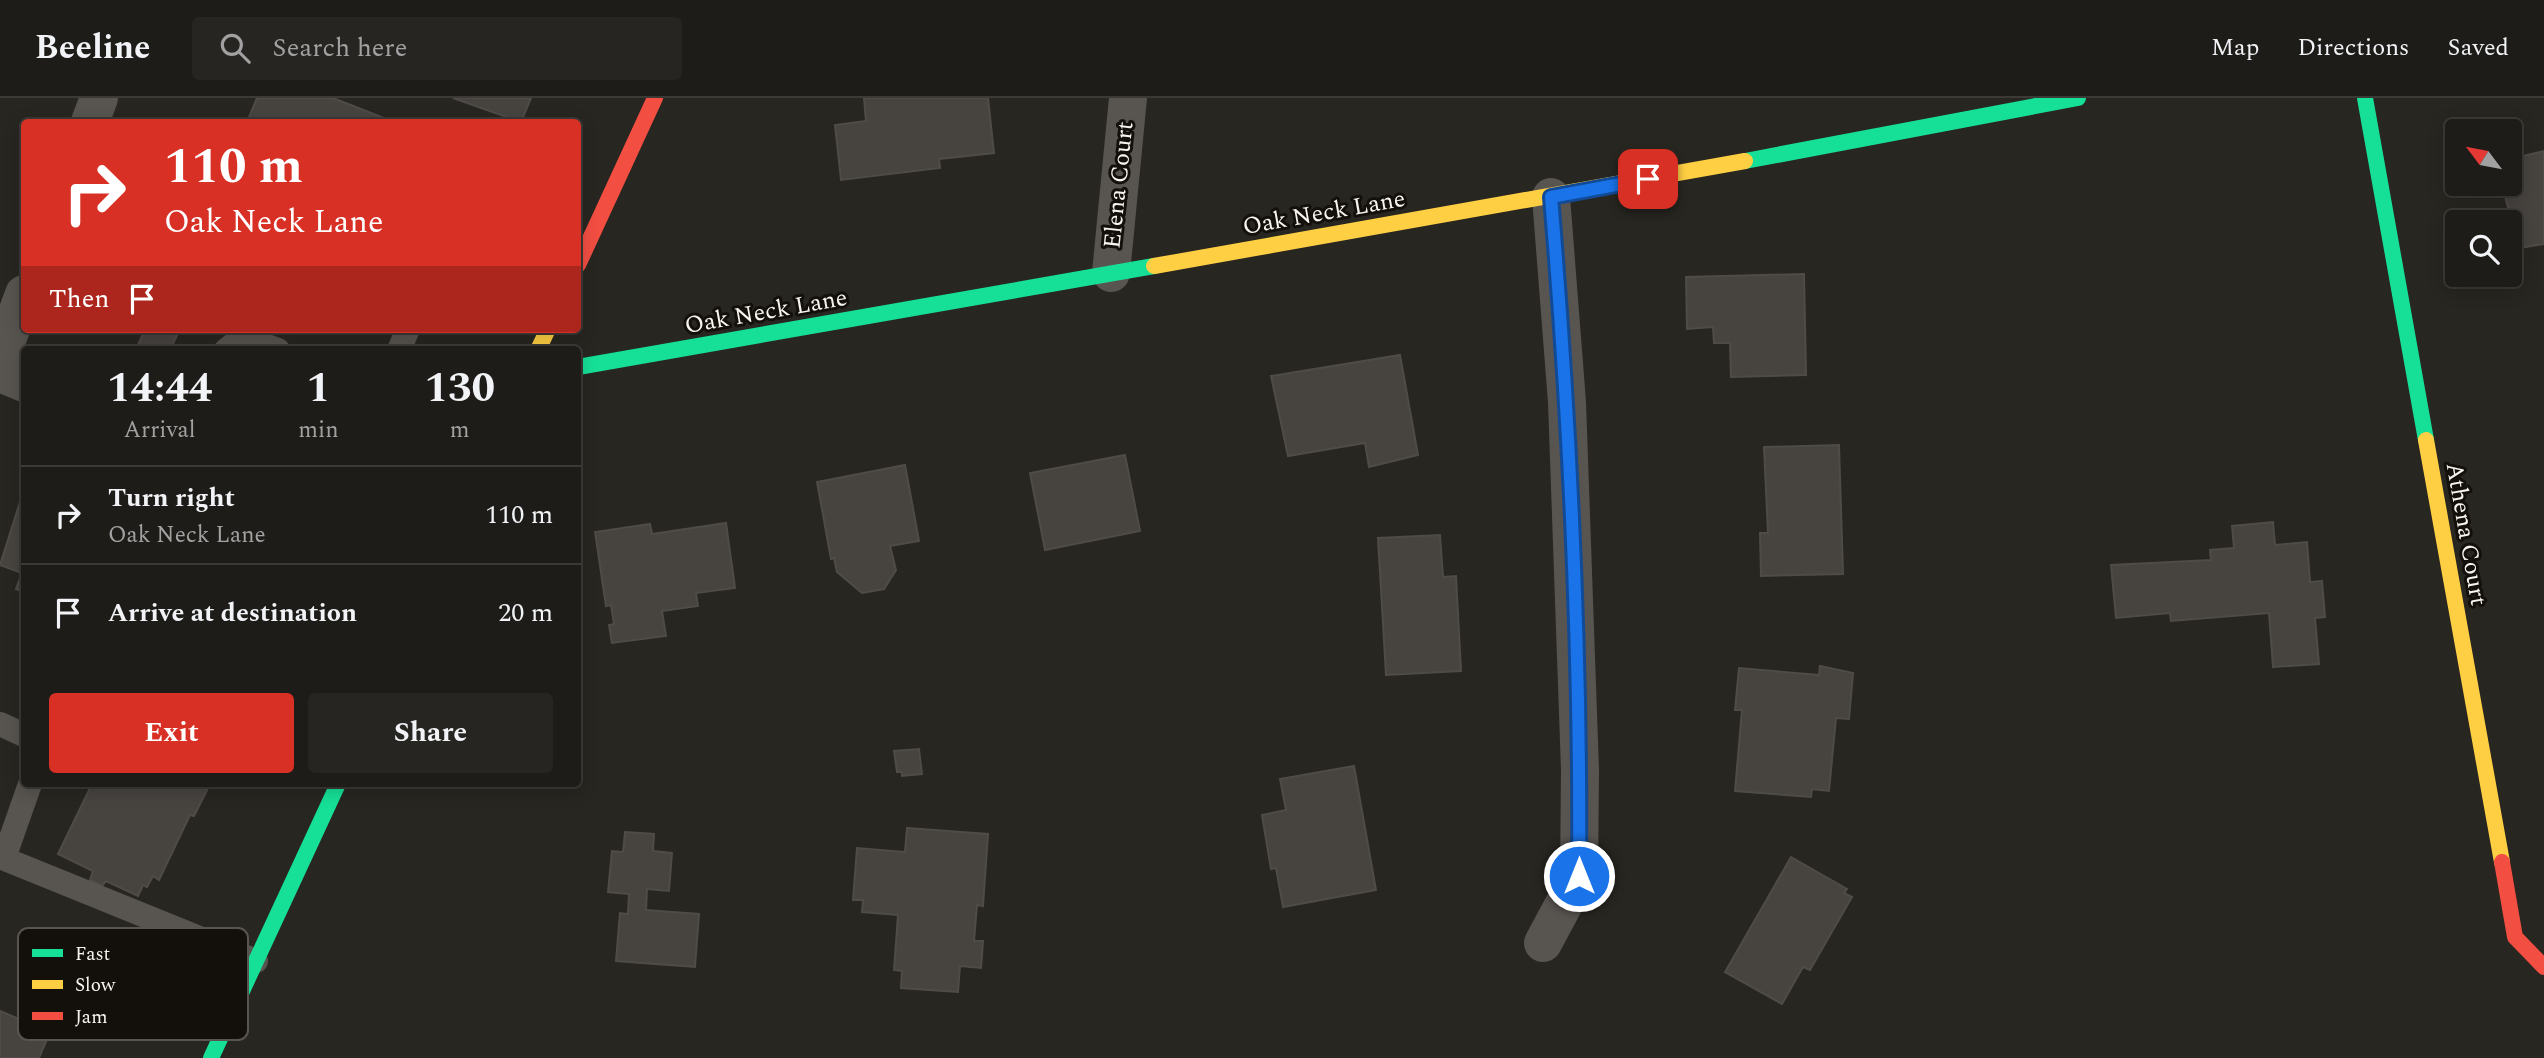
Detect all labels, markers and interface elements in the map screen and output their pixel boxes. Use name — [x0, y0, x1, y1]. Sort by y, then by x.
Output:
search box — [192, 17, 682, 80]
text: Beeline — [35, 23, 150, 73]
text: Search here — [272, 28, 407, 68]
icon: search — [216, 29, 254, 67]
text: Map — [2211, 30, 2259, 66]
text: Directions — [2297, 30, 2409, 66]
text: Saved — [2447, 30, 2509, 66]
north arrow — [2445, 119, 2522, 196]
map controls — [2445, 119, 2522, 287]
street label: Elena Court — [1094, 120, 1144, 250]
text: 110 m — [164, 130, 303, 205]
icon: right — [49, 147, 140, 238]
pin — [1618, 149, 1678, 209]
icon: arrive — [1629, 160, 1667, 198]
street label: Oak Neck Lane — [1240, 181, 1408, 245]
text: Oak Neck Lane — [164, 198, 383, 247]
button: search — [2445, 210, 2522, 287]
text: Then — [49, 279, 109, 319]
icon: arrive — [123, 280, 161, 318]
street label: Oak Neck Lane — [682, 280, 850, 344]
text: 14:44 — [107, 357, 212, 420]
text: 1 — [307, 357, 330, 420]
text: 130 — [424, 357, 495, 420]
text: Arrival — [124, 413, 195, 448]
text: min — [298, 413, 339, 448]
text: m — [450, 413, 470, 448]
street label: Athena Court — [2436, 460, 2496, 608]
text: Turn right — [108, 478, 235, 518]
text: 110 m — [485, 495, 553, 535]
icon: right — [49, 496, 87, 534]
text: Oak Neck Lane — [108, 518, 266, 553]
text: Arrive at destination — [108, 593, 357, 633]
text: 20 m — [498, 593, 553, 633]
icon: arrive — [49, 594, 87, 632]
button: Exit — [49, 693, 294, 773]
button: Share — [308, 693, 553, 773]
position arrow — [1542, 839, 1616, 913]
legend — [18, 928, 248, 1040]
text: Fast — [75, 940, 111, 969]
text: Slow — [75, 971, 116, 1000]
text: Jam — [75, 1003, 107, 1032]

